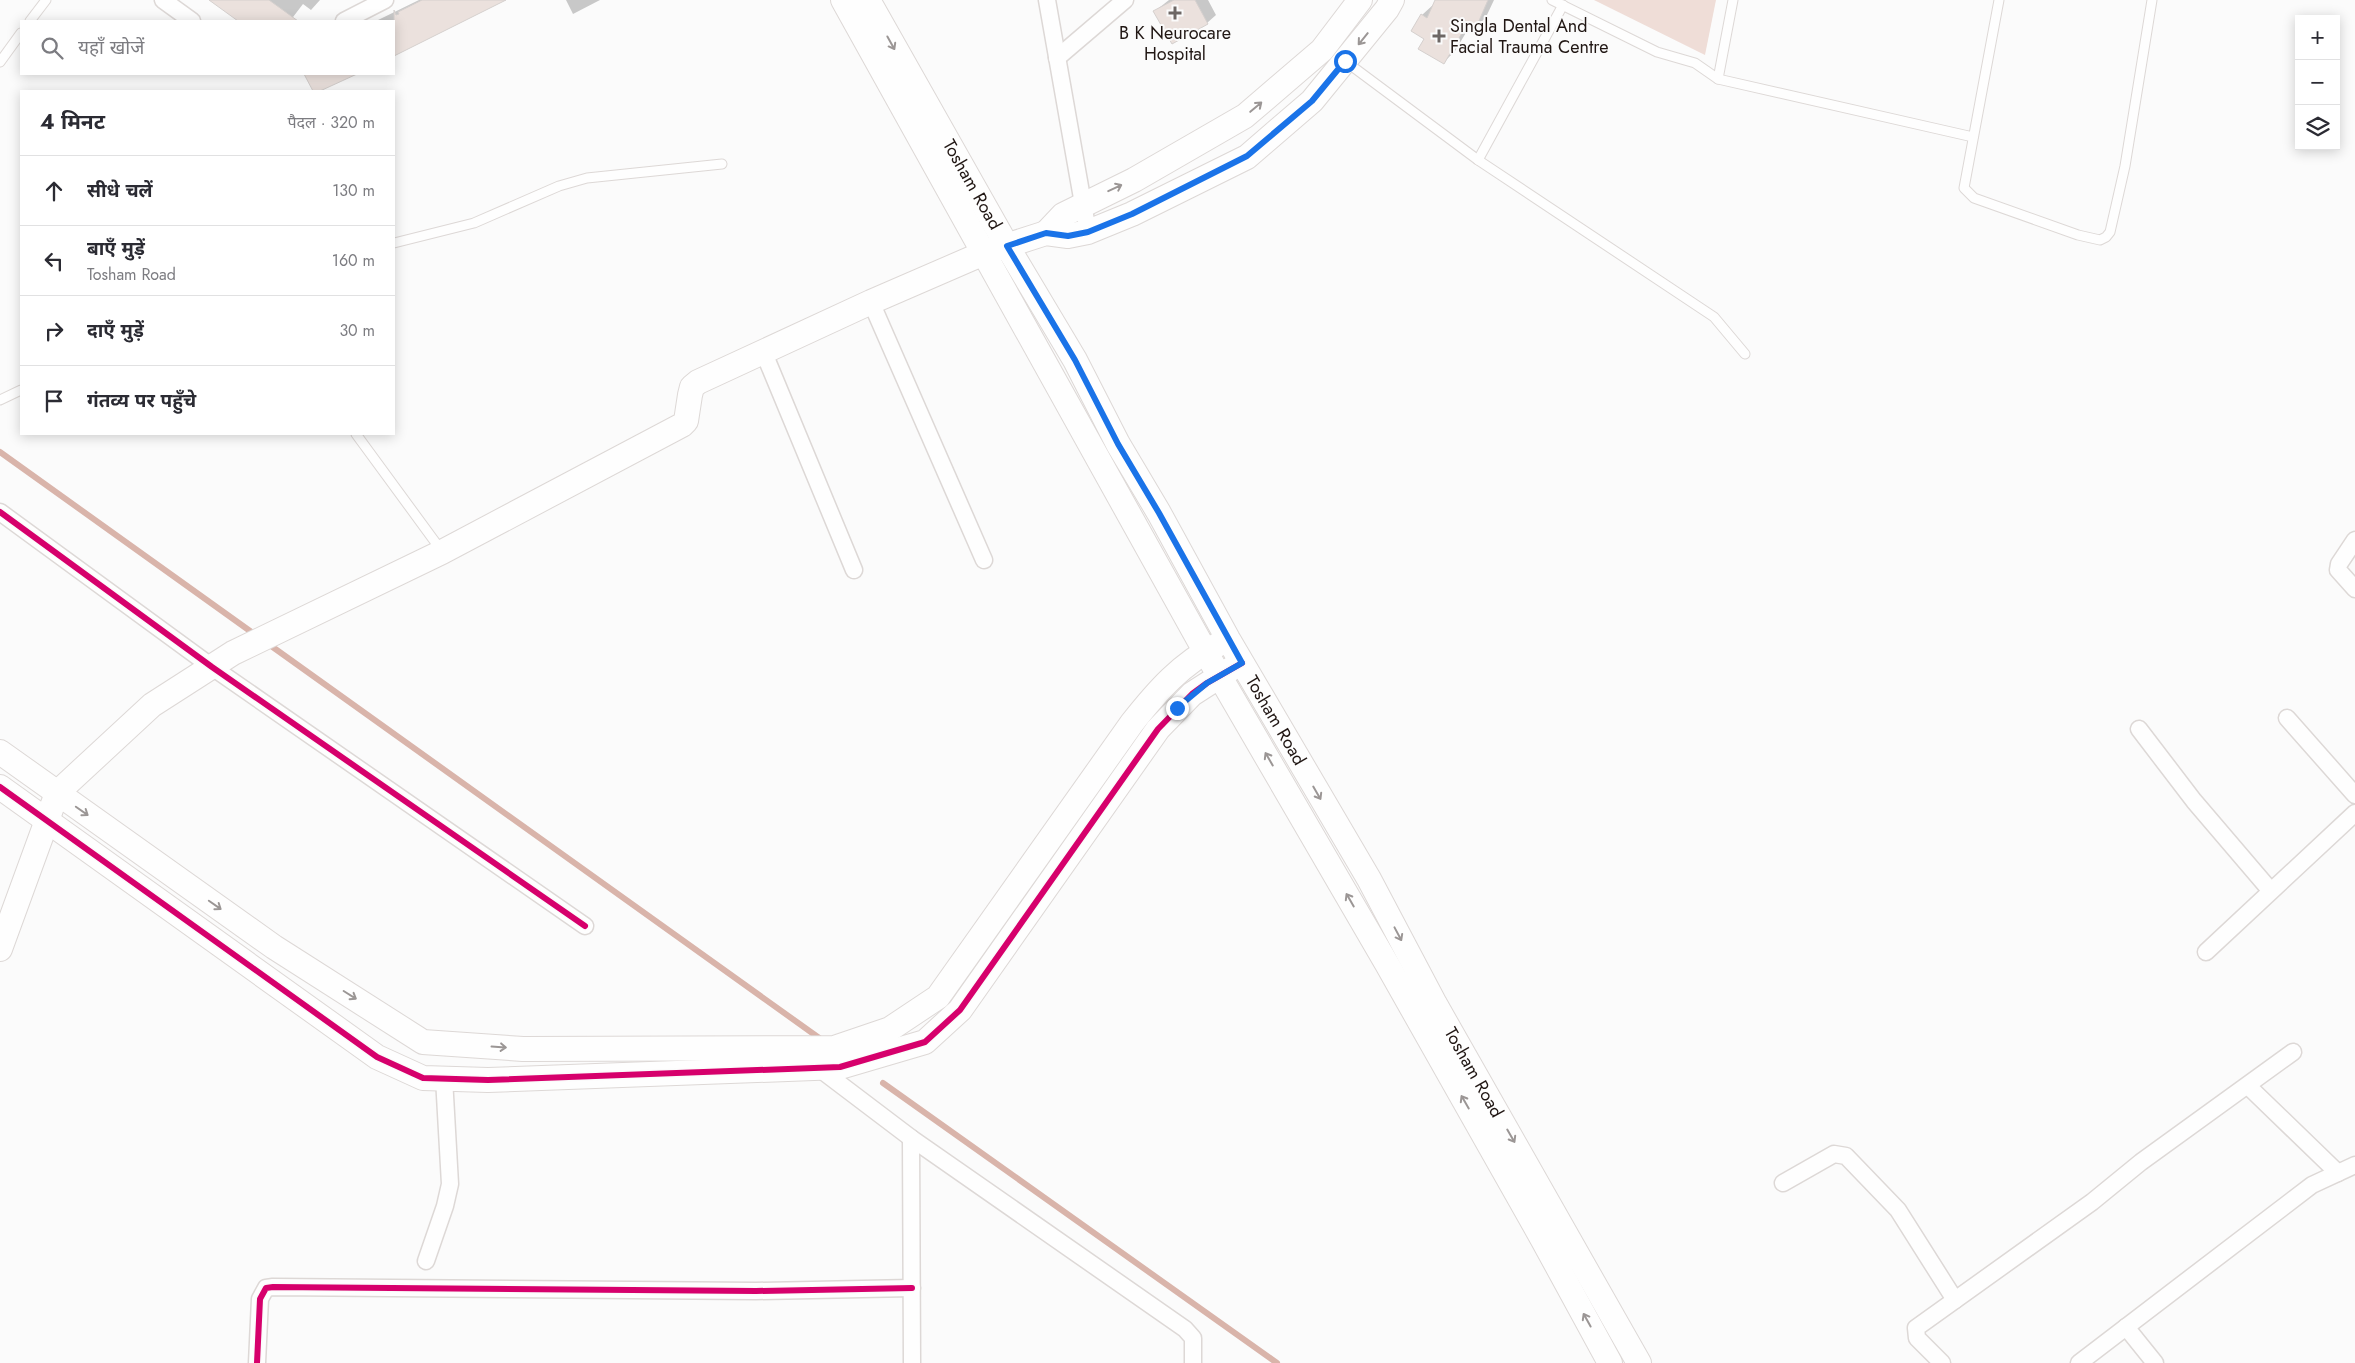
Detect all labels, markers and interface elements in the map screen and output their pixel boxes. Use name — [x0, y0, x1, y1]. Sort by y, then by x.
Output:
marker: B K Neurocare Hospital — [1168, 6, 1182, 20]
place label: Singla Dental And Facial Trauma Centre — [1450, 13, 1608, 60]
map controls — [2295, 15, 2340, 150]
button: + — [2295, 15, 2340, 60]
search box — [20, 20, 395, 75]
place label: B K Neurocare Hospital — [1119, 20, 1231, 67]
marker: Singla Dental And Facial Trauma Centre — [1432, 29, 1446, 43]
one-way arrow — [1357, 32, 1368, 45]
icon: search — [38, 34, 66, 62]
text: यहाँ खोजें — [78, 34, 144, 61]
one-way arrow — [886, 35, 896, 50]
route start — [1334, 50, 1357, 73]
button: − — [2295, 60, 2340, 105]
one-way arrow — [1249, 101, 1262, 113]
button: layers — [2295, 105, 2340, 150]
text: 4 मिनट — [40, 107, 105, 137]
text: पैदल · 320 m — [287, 111, 375, 134]
street label: Tosham Road — [936, 135, 1008, 235]
icon: ahead — [40, 177, 68, 205]
text: सीधे चलें — [87, 177, 153, 204]
text: 130 m — [332, 179, 375, 202]
one-way arrow — [1107, 183, 1122, 193]
text: बाएँ मुड़ें — [87, 235, 145, 262]
icon: left — [40, 247, 68, 275]
text: 160 m — [332, 249, 375, 272]
text: Tosham Road — [87, 263, 176, 286]
icon: right — [40, 317, 68, 345]
text: दाएँ मुड़ें — [87, 317, 144, 344]
text: 30 m — [339, 319, 375, 342]
icon: arrive — [40, 387, 68, 415]
text: गंतव्य पर पहुँचे — [87, 387, 196, 414]
street label: Tosham Road — [1239, 671, 1312, 770]
route end — [1166, 697, 1189, 720]
one-way arrow — [1263, 753, 1273, 767]
one-way arrow — [1312, 785, 1322, 799]
one-way arrow — [75, 806, 89, 816]
one-way arrow — [1344, 893, 1354, 908]
one-way arrow — [208, 900, 222, 910]
one-way arrow — [1393, 926, 1403, 941]
one-way arrow — [343, 990, 357, 1001]
street label: Tosham Road — [1438, 1022, 1510, 1122]
one-way arrow — [490, 1043, 506, 1052]
one-way arrow — [1460, 1095, 1469, 1110]
one-way arrow — [1507, 1129, 1517, 1143]
one-way arrow — [1582, 1313, 1591, 1328]

